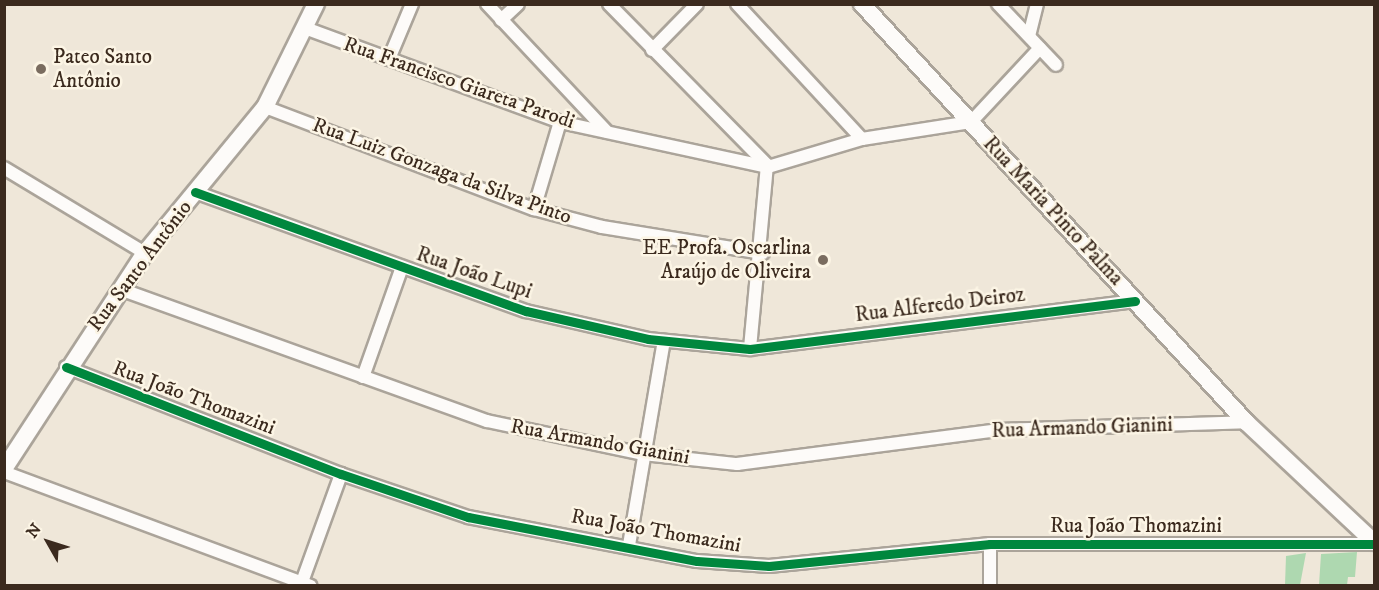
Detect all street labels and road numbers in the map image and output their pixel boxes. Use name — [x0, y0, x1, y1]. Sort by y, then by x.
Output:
street label: Rua Francisco Giareta Parodi — [340, 32, 578, 134]
street label: Rua Luiz Gonzaga da Silva Pinto — [309, 112, 575, 230]
street label: Rua Maria Pinto Palma — [978, 131, 1128, 291]
street label: Rua Santo Antônio — [83, 196, 197, 336]
street label: Rua João Lupi — [413, 241, 535, 305]
street label: Rua Alferedo Deiroz — [854, 282, 1026, 328]
street label: Rua João Thomazini — [109, 355, 279, 441]
street label: Rua Armando Gianini — [991, 412, 1173, 444]
street label: Rua Armando Gianini — [509, 414, 691, 470]
street label: Rua João Thomazini — [569, 504, 743, 558]
street label: Rua João Thomazini — [1050, 513, 1222, 539]

